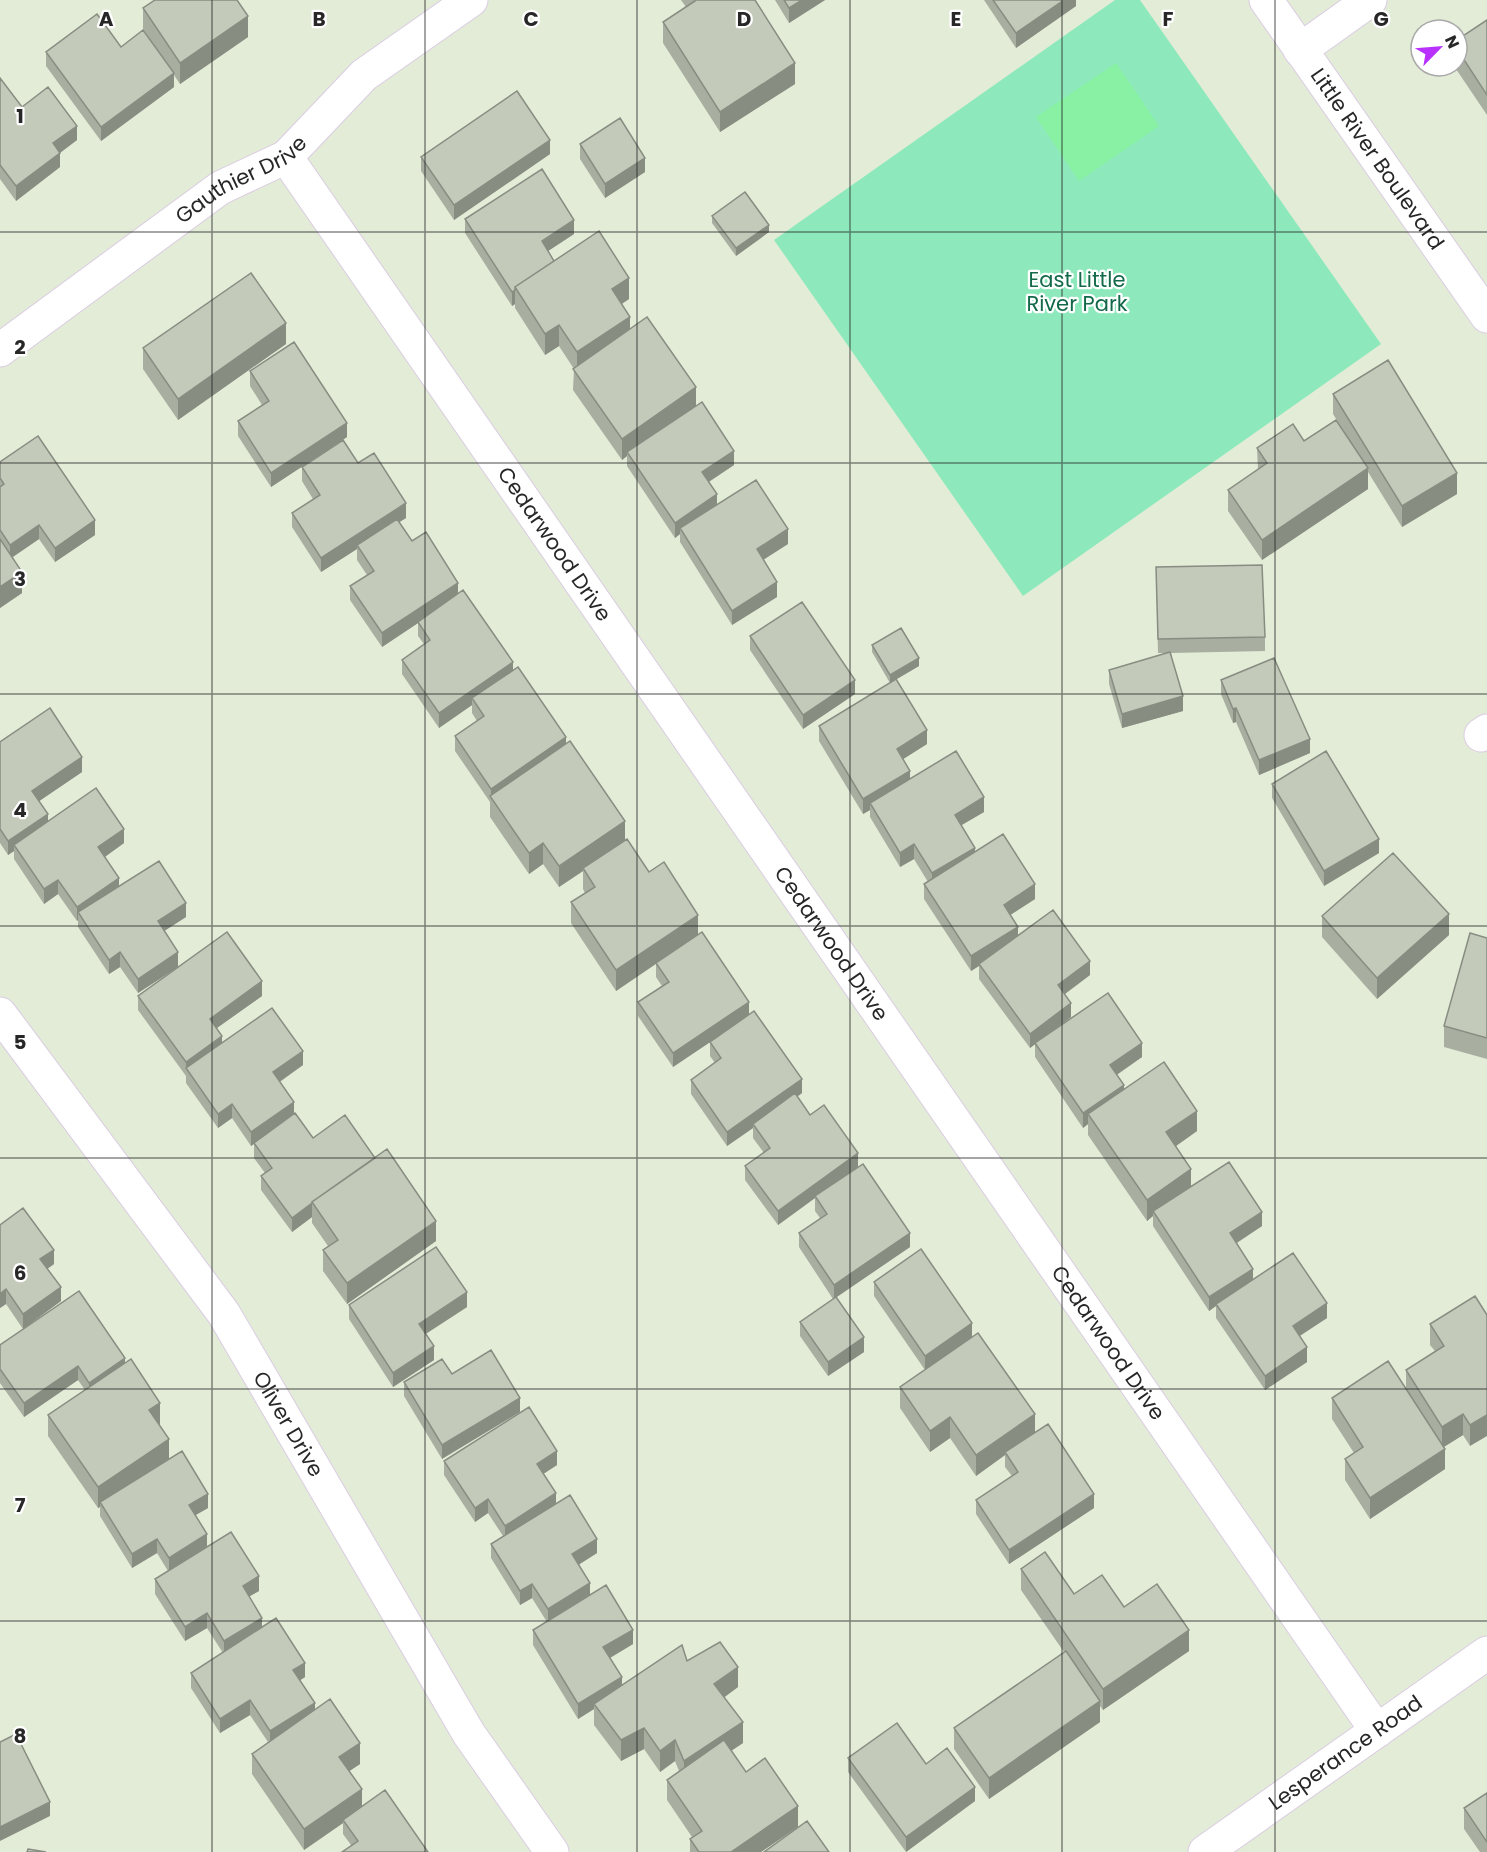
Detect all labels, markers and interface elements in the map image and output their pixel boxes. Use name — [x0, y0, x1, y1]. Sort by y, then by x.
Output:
text: A — [99, 5, 114, 33]
text: B — [312, 5, 326, 33]
text: C — [523, 5, 539, 33]
text: D — [737, 5, 751, 33]
text: E — [951, 5, 961, 33]
text: F — [1163, 5, 1174, 33]
text: G — [1373, 5, 1389, 33]
north arrow — [1409, 18, 1469, 78]
text: N — [1439, 32, 1465, 52]
street label: Little River Boulevard — [1304, 62, 1451, 255]
text: 1 — [16, 102, 24, 130]
street label: Gauthier Drive — [169, 129, 313, 230]
park label: East Little River Park — [1026, 265, 1128, 318]
text: 2 — [14, 333, 26, 361]
street label: Cedarwood Drive — [491, 461, 619, 627]
text: 3 — [14, 565, 26, 593]
text: 4 — [13, 796, 27, 824]
street label: Cedarwood Drive — [768, 860, 895, 1026]
text: 5 — [14, 1028, 27, 1056]
text: 6 — [14, 1259, 26, 1287]
street label: Cedarwood Drive — [1045, 1260, 1172, 1426]
street label: Oliver Drive — [247, 1366, 331, 1482]
text: 7 — [15, 1491, 26, 1519]
street label: Lesperance Road — [1263, 1688, 1428, 1817]
text: 8 — [14, 1722, 26, 1750]

